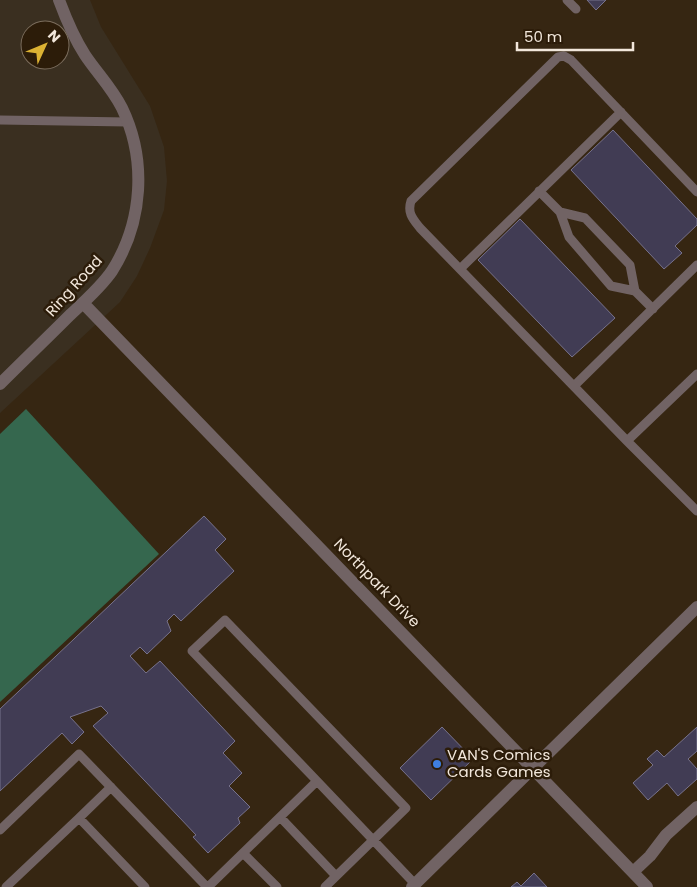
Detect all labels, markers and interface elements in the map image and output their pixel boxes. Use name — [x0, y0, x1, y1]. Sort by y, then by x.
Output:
north arrow — [20, 20, 70, 70]
scale bar — [517, 20, 633, 52]
text: N — [44, 25, 65, 47]
text: 50 m — [524, 26, 562, 47]
street label: Ring Road — [41, 251, 107, 321]
street label: Northpark Drive — [330, 534, 425, 632]
place label: VAN'S Comics Cards Games — [447, 744, 551, 782]
marker: VAN'S Comics Cards Games — [431, 758, 443, 770]

